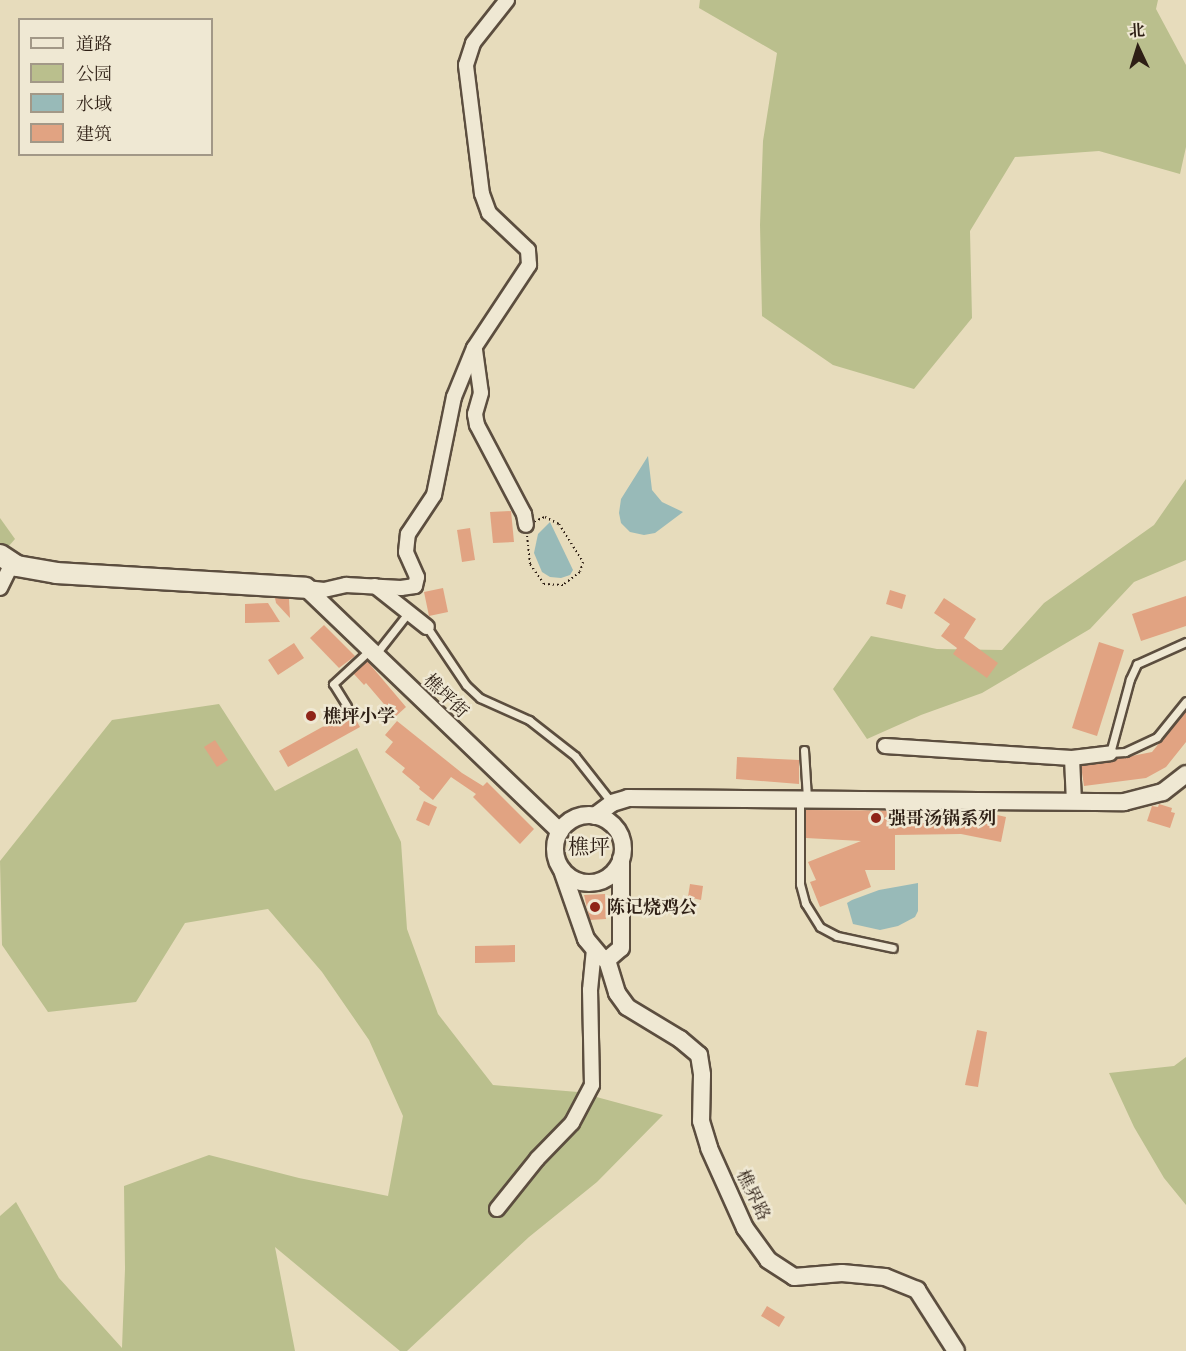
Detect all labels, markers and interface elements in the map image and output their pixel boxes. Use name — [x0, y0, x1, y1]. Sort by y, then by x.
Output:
legend — [18, 18, 213, 156]
north arrow — [1108, 18, 1168, 78]
text: 北 — [1128, 18, 1146, 43]
text: 道路 — [76, 30, 112, 57]
text: 公园 — [76, 60, 112, 87]
text: 水域 — [76, 90, 112, 117]
text: 建筑 — [76, 120, 112, 147]
street label: 樵坪街 — [419, 669, 473, 723]
place label: 樵坪小学 — [323, 705, 395, 727]
marker: 樵坪小学 — [304, 709, 318, 723]
place label: 强哥汤锅系列 — [888, 807, 996, 829]
marker: 强哥汤锅系列 — [869, 811, 883, 825]
district label: 樵坪 — [568, 834, 610, 860]
place label: 陈记烧鸡公 — [607, 896, 697, 918]
marker: 陈记烧鸡公 — [588, 900, 602, 914]
street label: 樵界路 — [731, 1166, 775, 1224]

